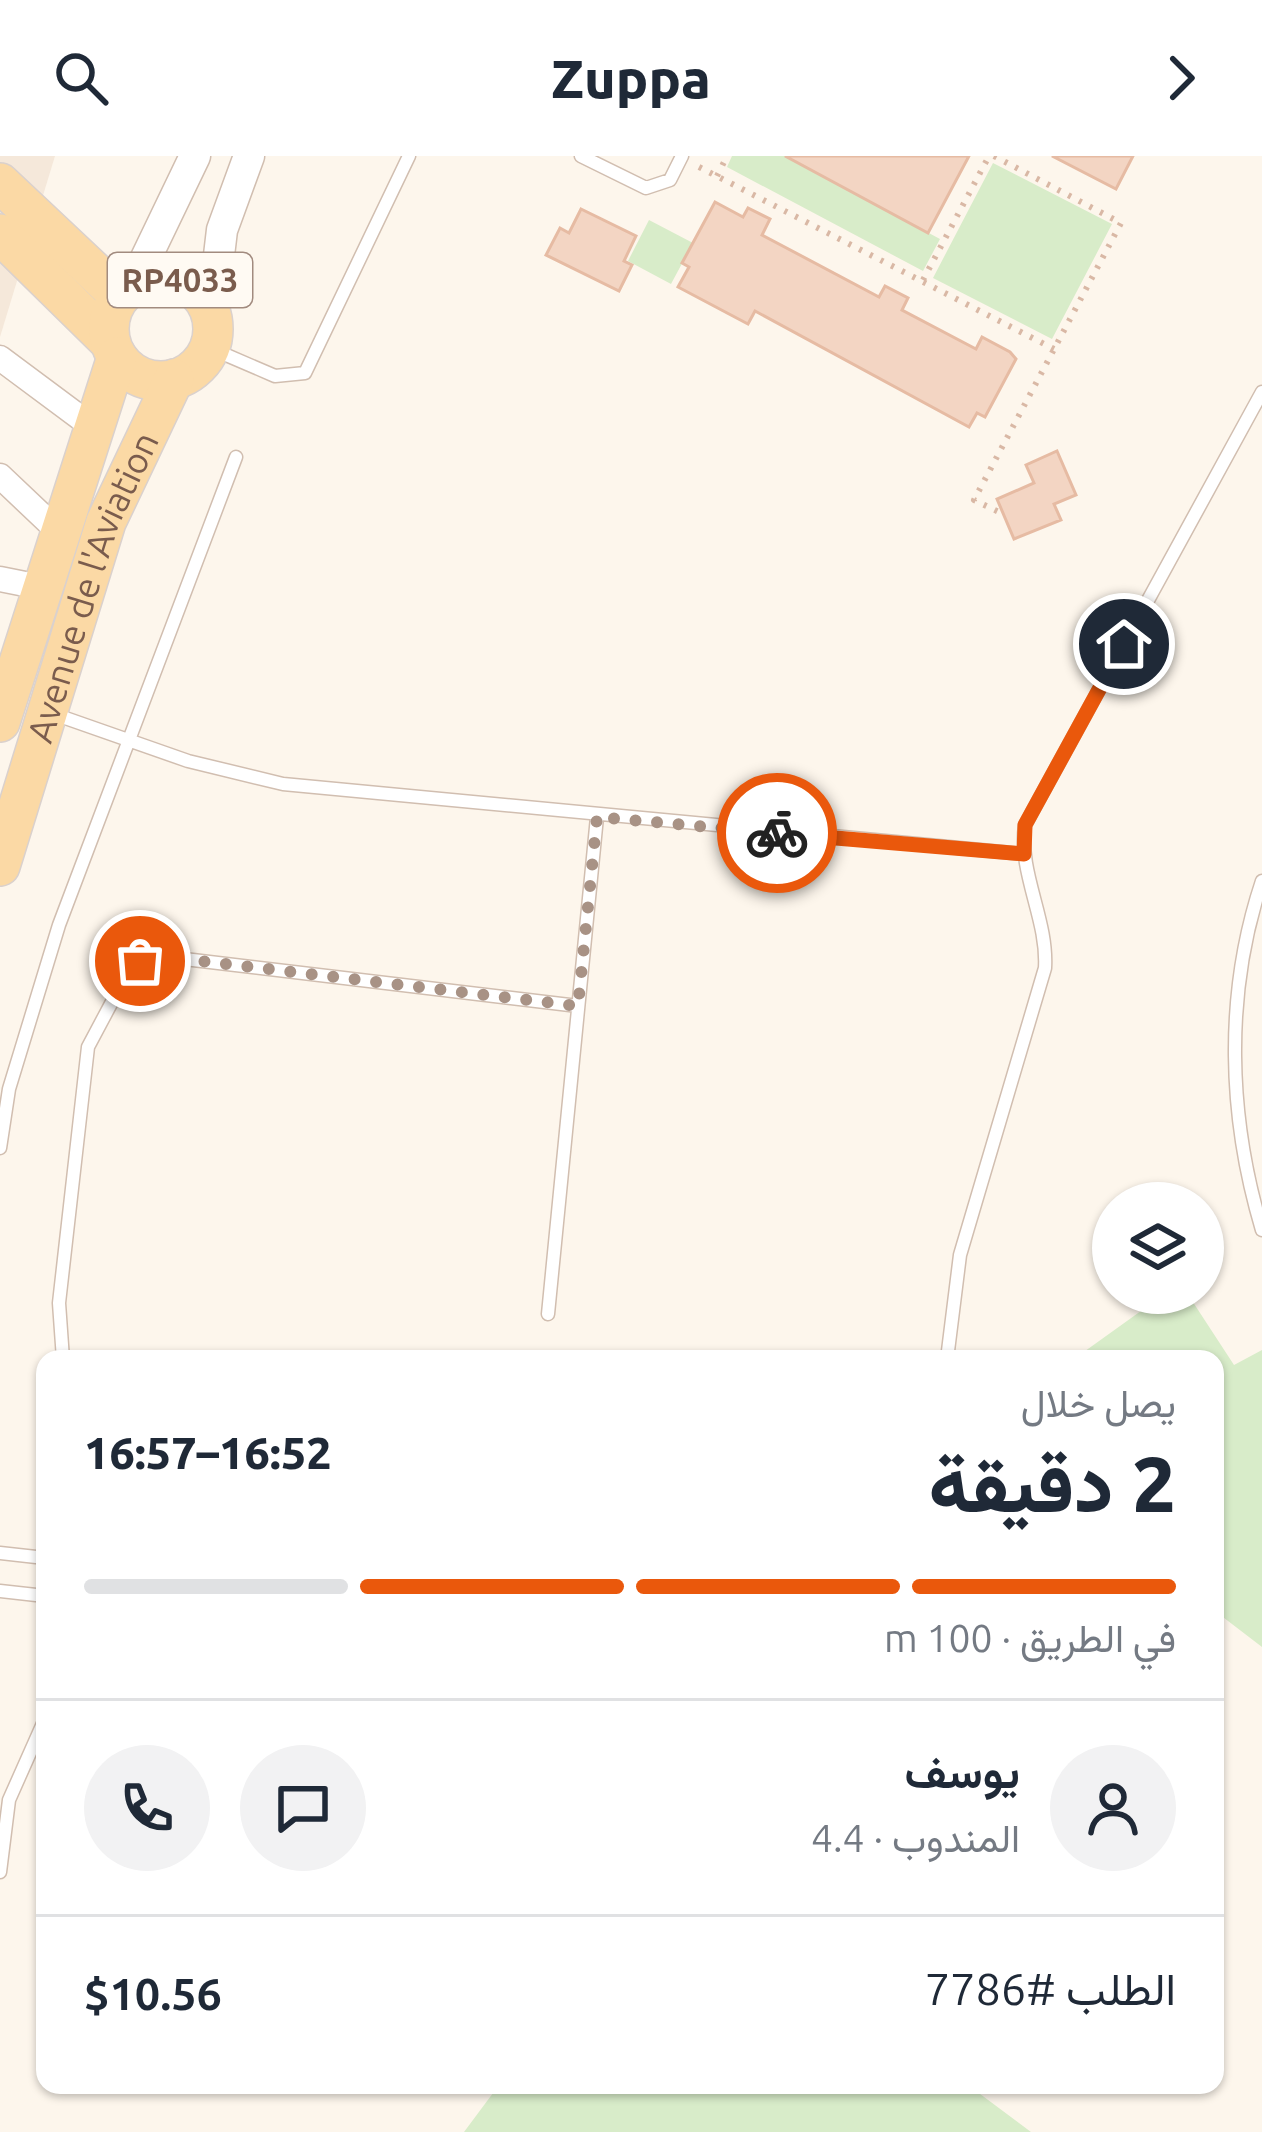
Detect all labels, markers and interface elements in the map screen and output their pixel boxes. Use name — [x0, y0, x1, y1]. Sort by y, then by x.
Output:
icon: search — [48, 45, 114, 111]
icon: forward — [1148, 45, 1214, 111]
text: Zuppa — [551, 48, 711, 108]
road number: RP4033 — [108, 253, 252, 307]
street label: Avenue de l'Aviation — [18, 425, 166, 747]
pin — [1073, 593, 1175, 695]
icon: home — [1091, 611, 1157, 677]
courier — [717, 773, 837, 893]
icon: bike — [744, 800, 810, 866]
pin — [89, 910, 191, 1012]
icon: bag — [107, 928, 173, 994]
map controls — [1092, 1182, 1224, 1314]
button: layers — [1092, 1182, 1224, 1314]
text: يصل خلال — [1021, 1381, 1176, 1424]
text: 16:52–16:57 — [84, 1427, 332, 1478]
text: 2 دقيقة — [929, 1439, 1176, 1527]
text: في الطريق · 100 m — [884, 1616, 1176, 1659]
button: phone — [84, 1745, 210, 1871]
button: chat — [240, 1745, 366, 1871]
button: person — [1050, 1745, 1176, 1871]
text: يوسف — [905, 1746, 1020, 1797]
text: المندوب · 4.4 — [811, 1816, 1020, 1859]
text: الطلب #7786 — [925, 1963, 1176, 2014]
text: $10.56 — [84, 1968, 222, 2019]

